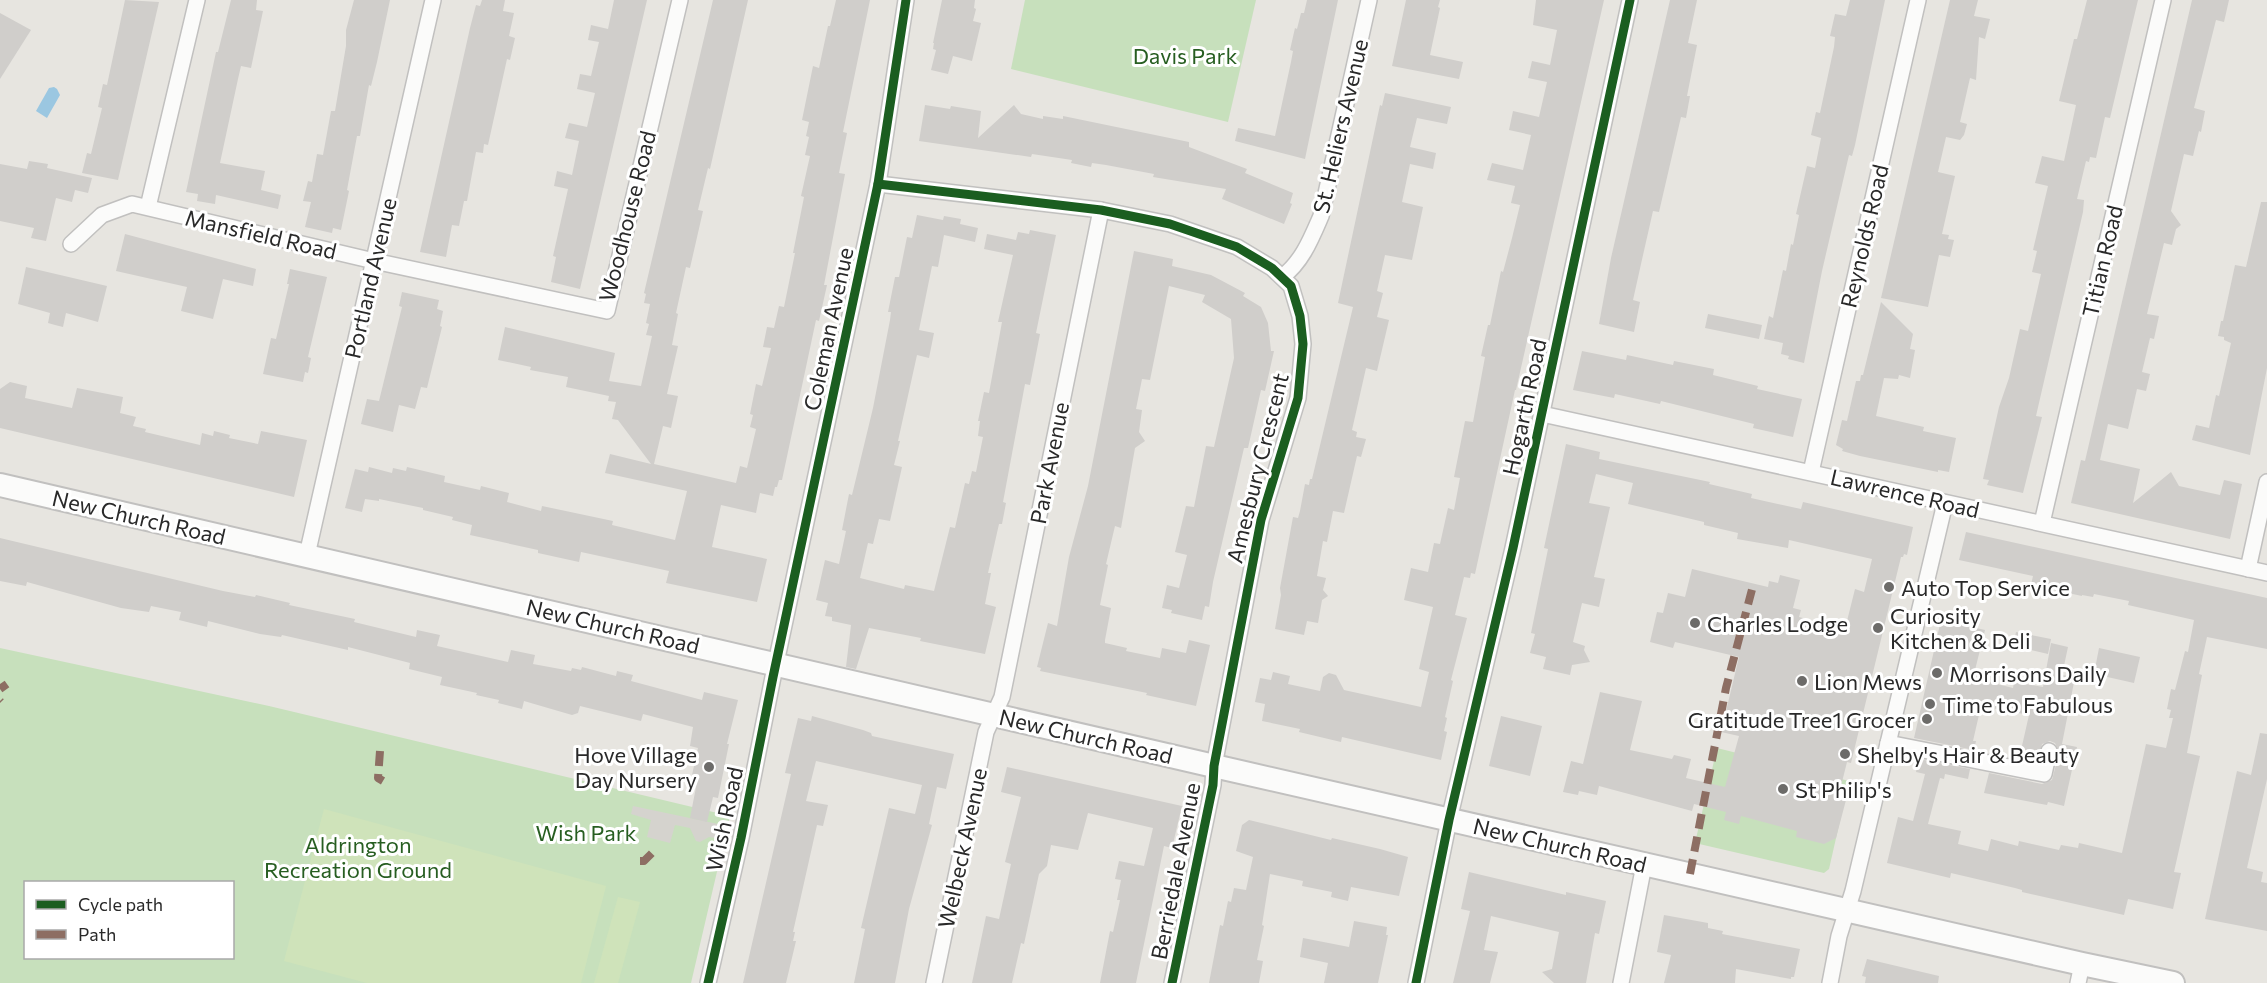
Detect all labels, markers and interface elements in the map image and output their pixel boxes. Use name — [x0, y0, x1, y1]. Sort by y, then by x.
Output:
street label: St. Heliers Avenue — [1307, 36, 1373, 216]
park label: Davis Park — [1133, 42, 1237, 69]
street label: Woodhouse Road — [593, 128, 661, 304]
street label: Reynolds Road — [1834, 162, 1894, 310]
street label: Portland Avenue — [338, 195, 402, 361]
street label: Titian Road — [2076, 202, 2128, 320]
street label: Mansfield Road — [183, 203, 339, 265]
street label: Coleman Avenue — [798, 245, 858, 413]
street label: Hogarth Road — [1496, 336, 1552, 478]
street label: Amesbury Crescent — [1220, 370, 1294, 566]
street label: Park Avenue — [1024, 400, 1074, 526]
street label: Lawrence Road — [1828, 463, 1982, 523]
street label: New Church Road — [50, 484, 228, 550]
place label: Auto Top Service — [1901, 574, 2070, 601]
marker: Auto Top Service — [1882, 580, 1896, 594]
street label: New Church Road — [524, 593, 702, 659]
place label: Curiosity Kitchen & Deli — [1890, 602, 2031, 654]
place label: Charles Lodge — [1707, 610, 1848, 637]
marker: Charles Lodge — [1688, 616, 1702, 630]
marker: Curiosity Kitchen & Deli — [1871, 621, 1885, 635]
place label: Morrisons Daily — [1949, 660, 2107, 687]
marker: Morrisons Daily — [1930, 666, 1944, 680]
place label: Lion Mews — [1814, 668, 1922, 695]
marker: Lion Mews — [1795, 674, 1809, 688]
place label: Time to Fabulous — [1942, 691, 2113, 718]
marker: Time to Fabulous — [1923, 697, 1937, 711]
street label: New Church Road — [997, 703, 1175, 769]
place label: Gratitude Tree1 Grocer — [1688, 706, 1915, 733]
marker: Gratitude Tree1 Grocer — [1920, 712, 1934, 726]
place label: Hove Village Day Nursery — [574, 741, 697, 793]
place label: Shelby's Hair & Beauty — [1857, 741, 2080, 768]
marker: Shelby's Hair & Beauty — [1838, 747, 1852, 761]
marker: Hove Village Day Nursery — [702, 760, 716, 774]
street label: Wish Road — [700, 764, 748, 874]
street label: Welbeck Avenue — [932, 765, 992, 931]
place label: St Philip's — [1795, 776, 1892, 803]
street label: Berriedale Avenue — [1145, 780, 1205, 962]
marker: St Philip's — [1776, 782, 1790, 796]
street label: New Church Road — [1471, 812, 1649, 878]
park label: Wish Park — [536, 819, 637, 846]
park label: Aldrington Recreation Ground — [264, 831, 452, 883]
legend — [24, 881, 234, 959]
text: Cycle path — [78, 893, 163, 915]
text: Path — [78, 923, 116, 945]

